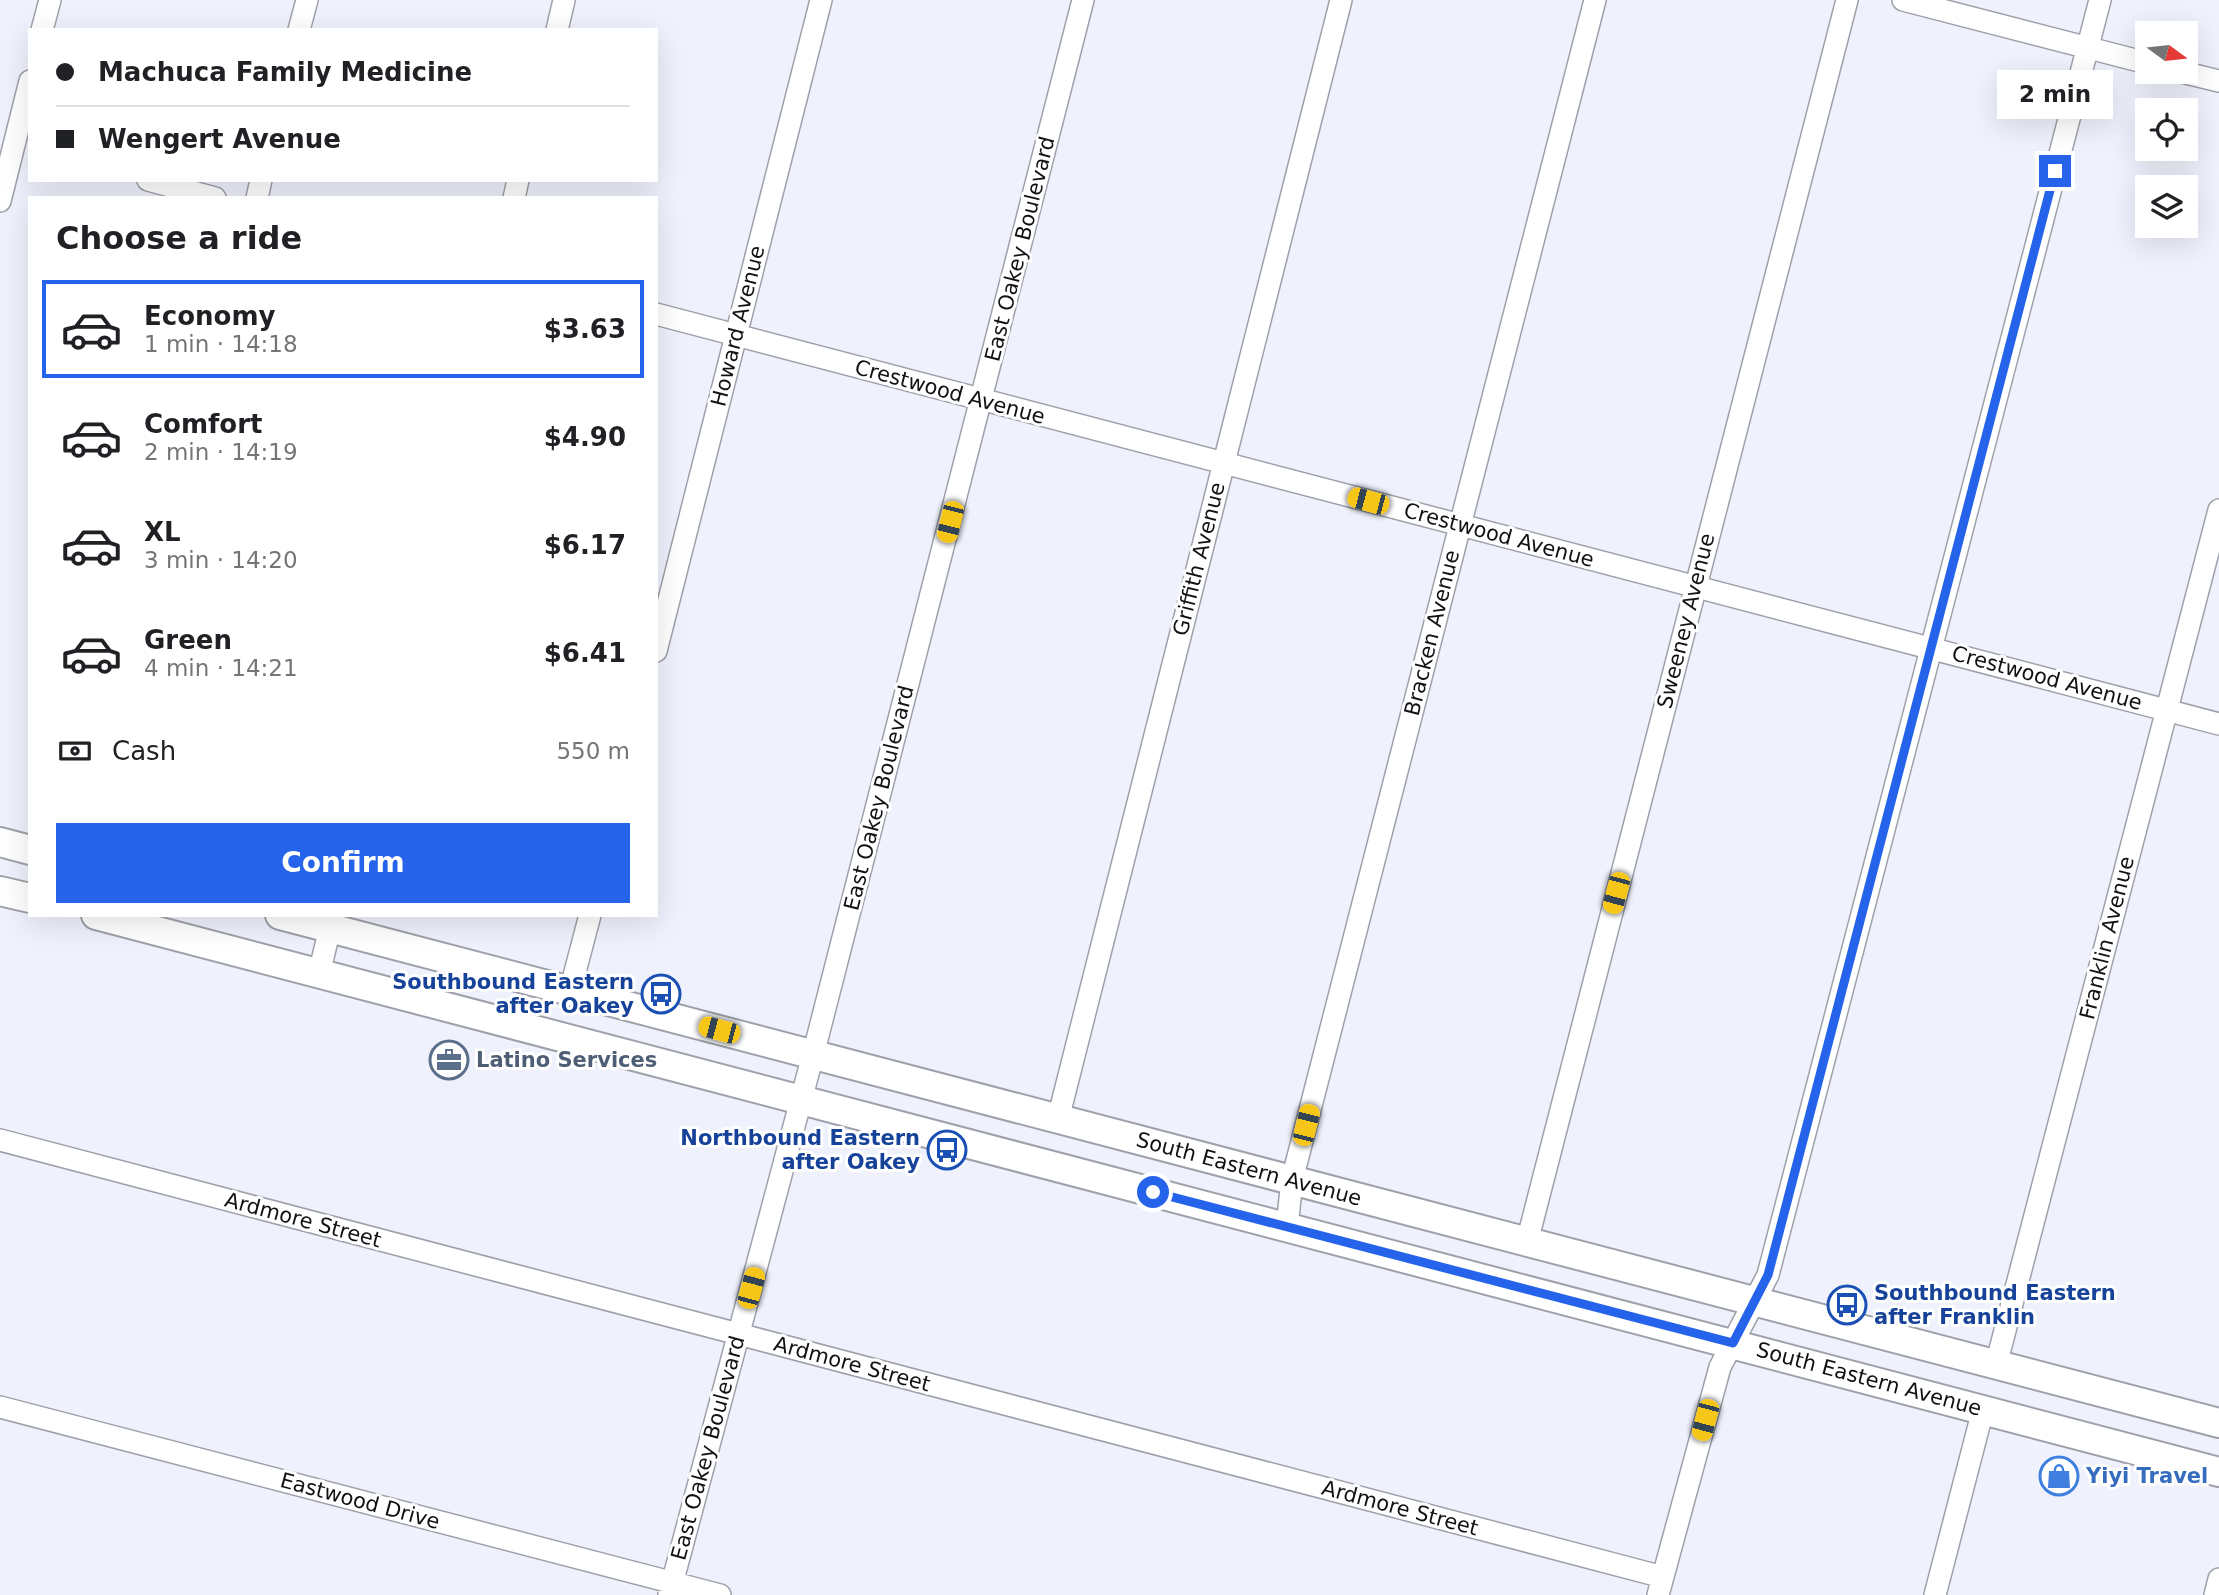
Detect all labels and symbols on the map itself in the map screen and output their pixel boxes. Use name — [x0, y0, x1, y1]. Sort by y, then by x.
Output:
north arrow — [2135, 21, 2198, 84]
callout: 2 min — [1997, 69, 2113, 118]
street label: East Oakey Boulevard — [980, 134, 1060, 364]
route end — [2039, 155, 2071, 187]
street label: Howard Avenue — [706, 243, 770, 409]
street label: Crestwood Avenue — [852, 355, 1048, 429]
street label: Griffith Avenue — [1168, 480, 1230, 638]
car — [1345, 485, 1392, 517]
street label: Crestwood Avenue — [1401, 498, 1597, 572]
car — [935, 499, 966, 545]
street label: Sweeney Avenue — [1653, 531, 1719, 711]
street label: Bracken Avenue — [1400, 548, 1464, 718]
street label: Crestwood Avenue — [1949, 641, 2145, 715]
street label: East Oakey Boulevard — [839, 683, 919, 913]
street label: Franklin Avenue — [2075, 854, 2139, 1022]
car — [1601, 870, 1632, 916]
place label: Southbound Eastern after Oakey — [392, 970, 634, 1018]
bus stop icon: Southbound Eastern after Oakey — [640, 973, 682, 1015]
car — [696, 1014, 743, 1046]
office icon: Latino Services — [428, 1039, 470, 1081]
place label: Latino Services — [476, 1048, 657, 1072]
car — [1291, 1102, 1322, 1148]
place label: Northbound Eastern after Oakey — [680, 1126, 920, 1174]
street label: South Eastern Avenue — [1134, 1127, 1364, 1211]
bus stop icon: Northbound Eastern after Oakey — [926, 1129, 968, 1171]
route start — [1137, 1176, 1169, 1208]
street label: Ardmore Street — [222, 1188, 384, 1252]
car — [736, 1265, 767, 1311]
place label: Southbound Eastern after Franklin — [1874, 1281, 2116, 1329]
bus stop icon: Southbound Eastern after Franklin — [1826, 1284, 1868, 1326]
street label: Ardmore Street — [771, 1332, 933, 1396]
street label: East Oakey Boulevard — [667, 1333, 749, 1563]
street label: South Eastern Avenue — [1754, 1337, 1984, 1421]
car — [1690, 1397, 1721, 1443]
shop icon: Yiyi Travel — [2038, 1455, 2080, 1497]
place label: Yiyi Travel — [2085, 1464, 2208, 1488]
street label: Eastwood Drive — [278, 1468, 442, 1534]
street label: Ardmore Street — [1319, 1476, 1481, 1540]

